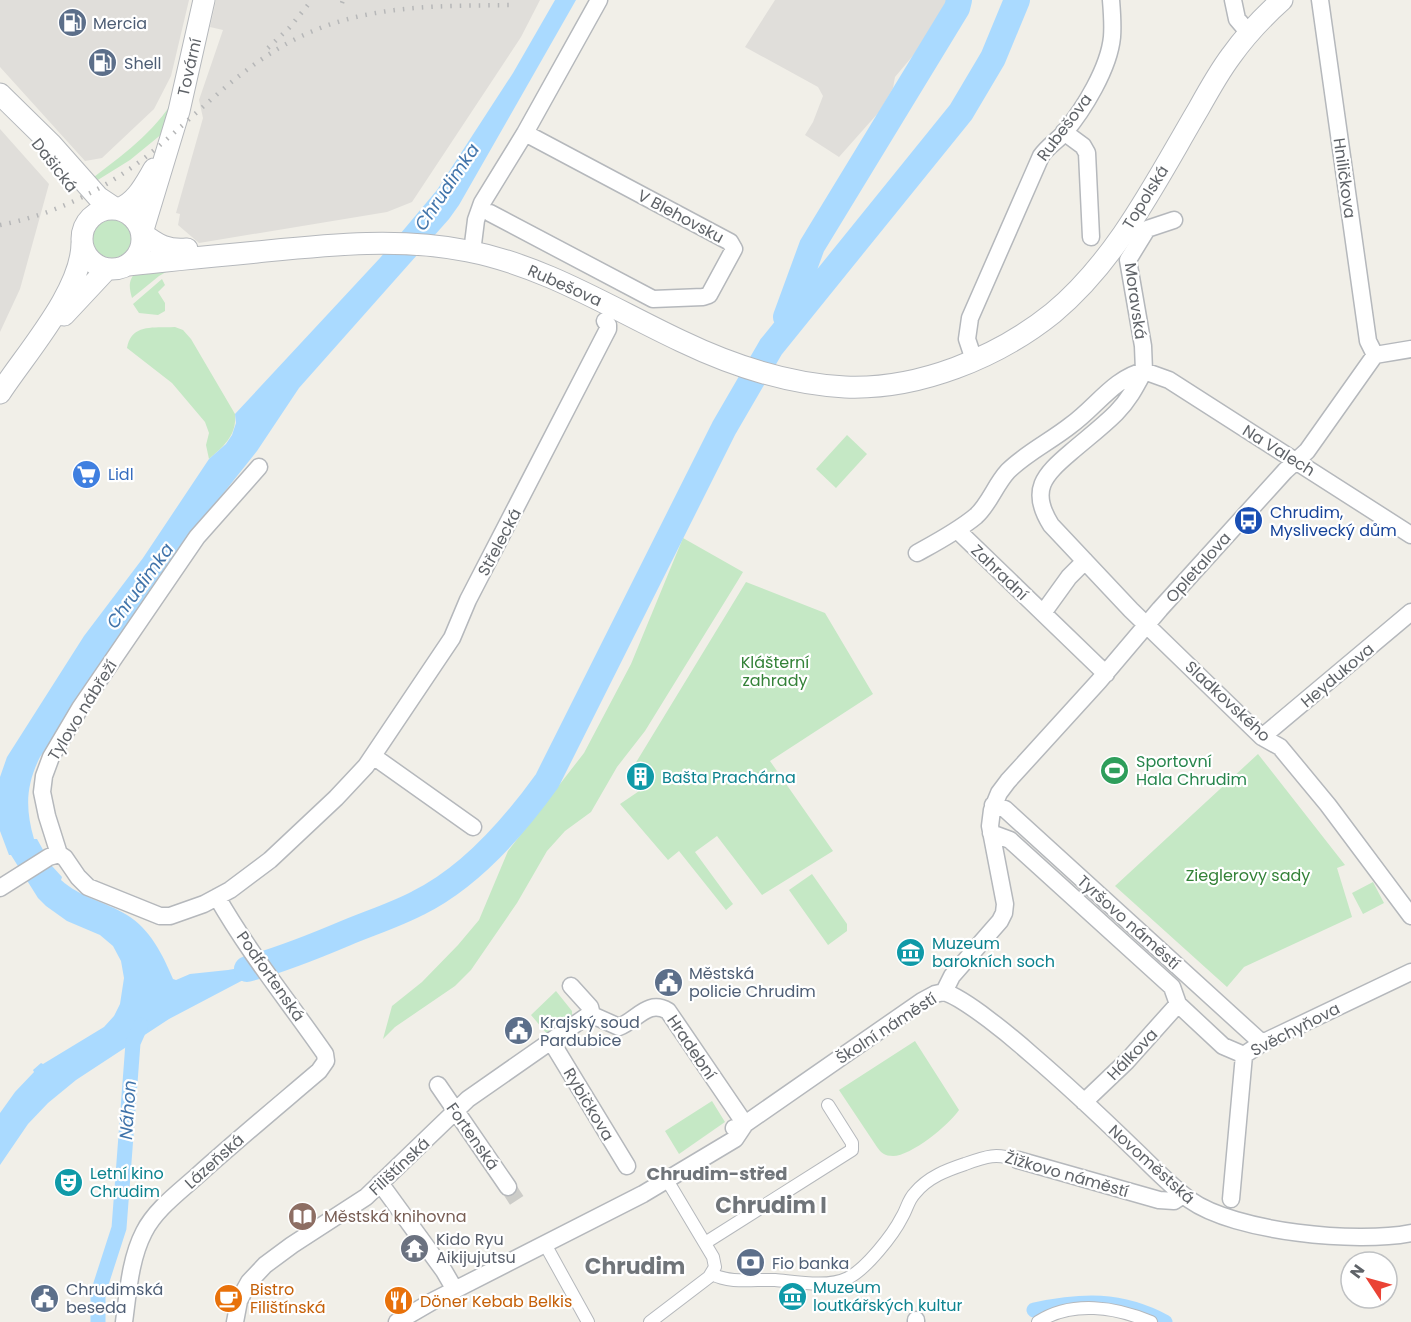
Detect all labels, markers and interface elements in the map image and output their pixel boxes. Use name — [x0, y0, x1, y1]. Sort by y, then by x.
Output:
fuel station icon: Mercia — [56, 7, 88, 39]
place label: Mercia — [93, 12, 147, 35]
street label: Tovární — [172, 36, 207, 98]
fuel station icon: Shell — [87, 47, 119, 79]
place label: Shell — [124, 52, 161, 75]
street label: Rubešova — [1031, 89, 1097, 166]
street label: Dašická — [26, 133, 83, 197]
street label: Hniličkova — [1327, 136, 1362, 220]
water label: Chrudimka — [408, 138, 485, 235]
street label: Topolská — [1117, 161, 1174, 234]
street label: V Blehovsku — [633, 184, 728, 249]
street label: Rubešova — [524, 259, 606, 312]
street label: Moravská — [1119, 261, 1152, 341]
street label: Na Valech — [1238, 419, 1320, 482]
supermarket icon: Lidl — [71, 458, 103, 490]
place label: Lidl — [108, 463, 134, 486]
place label: Chrudim, Myslivecký dům — [1270, 501, 1397, 542]
street label: Střelecká — [472, 504, 527, 580]
bus stop icon: Chrudim, Myslivecký dům — [1233, 505, 1265, 537]
street label: Opletalova — [1160, 527, 1236, 608]
water label: Chrudimka — [100, 538, 179, 634]
street label: Zahradní — [966, 539, 1033, 606]
street label: Heydukova — [1296, 638, 1379, 713]
park label: Klášterní zahrady — [741, 651, 809, 692]
street label: Tylovo nábřeží — [42, 656, 122, 765]
street label: Sladkovského — [1180, 656, 1276, 747]
place label: Sportovní Hala Chrudim — [1136, 750, 1247, 791]
sports icon: Sportovní Hala Chrudim — [1099, 754, 1131, 786]
building icon: Bašta Prachárna — [625, 761, 657, 793]
place label: Bašta Prachárna — [662, 766, 796, 789]
park label: Zieglerovy sady — [1186, 864, 1310, 887]
street label: Tyršovo náměstí — [1072, 870, 1185, 975]
street label: Podfortenská — [231, 927, 310, 1026]
place label: Muzeum barokních soch — [932, 932, 1055, 973]
museum icon: Muzeum barokních soch — [895, 936, 927, 968]
place label: Městská policie Chrudim — [689, 962, 816, 1003]
public building icon: Městská policie Chrudim — [652, 966, 684, 998]
street label: Školní náměstí — [831, 987, 941, 1070]
street label: Svěchyňova — [1247, 997, 1344, 1062]
street label: Hradební — [661, 1010, 722, 1084]
place label: Krajský soud Pardubice — [540, 1011, 640, 1052]
public building icon: Krajský soud Pardubice — [503, 1015, 535, 1047]
street label: Hálkova — [1102, 1023, 1163, 1085]
street label: Rybičkova — [558, 1063, 619, 1145]
water label: Náhon — [113, 1079, 142, 1140]
street label: Fortenská — [441, 1098, 504, 1175]
street label: Novoměstská — [1104, 1119, 1200, 1209]
street label: Lázeňská — [180, 1129, 249, 1194]
street label: Filištínská — [364, 1132, 435, 1201]
street label: Žižkovo náměstí — [1002, 1146, 1131, 1203]
district label: Chrudim-střed — [646, 1161, 788, 1186]
place label: Letní kino Chrudim — [90, 1162, 164, 1203]
theatre icon: Letní kino Chrudim — [53, 1166, 85, 1198]
district label: Chrudim I — [715, 1190, 827, 1221]
library icon: Městská knihovna — [287, 1200, 319, 1232]
place label: Městská knihovna — [324, 1205, 466, 1228]
place label: Kido Ryu Aikijujutsu — [436, 1228, 516, 1269]
temple icon: Kido Ryu Aikijujutsu — [399, 1232, 431, 1264]
bank icon: Fio banka — [735, 1247, 767, 1279]
north arrow — [1339, 1250, 1399, 1310]
district label: Chrudim — [585, 1251, 685, 1282]
place label: Fio banka — [772, 1252, 849, 1275]
text: N — [1344, 1260, 1370, 1283]
place label: Muzeum loutkářských kultur — [813, 1276, 963, 1317]
place label: Chrudimská beseda — [66, 1278, 163, 1319]
place label: Bistro Filištínská — [250, 1278, 326, 1319]
museum icon: Muzeum loutkářských kultur — [776, 1280, 808, 1312]
public building icon: Chrudimská beseda — [29, 1282, 61, 1314]
cafe icon: Bistro Filištínská — [213, 1282, 245, 1314]
restaurant icon: Döner Kebab Belkis — [383, 1285, 415, 1317]
place label: Döner Kebab Belkis — [420, 1290, 572, 1313]

